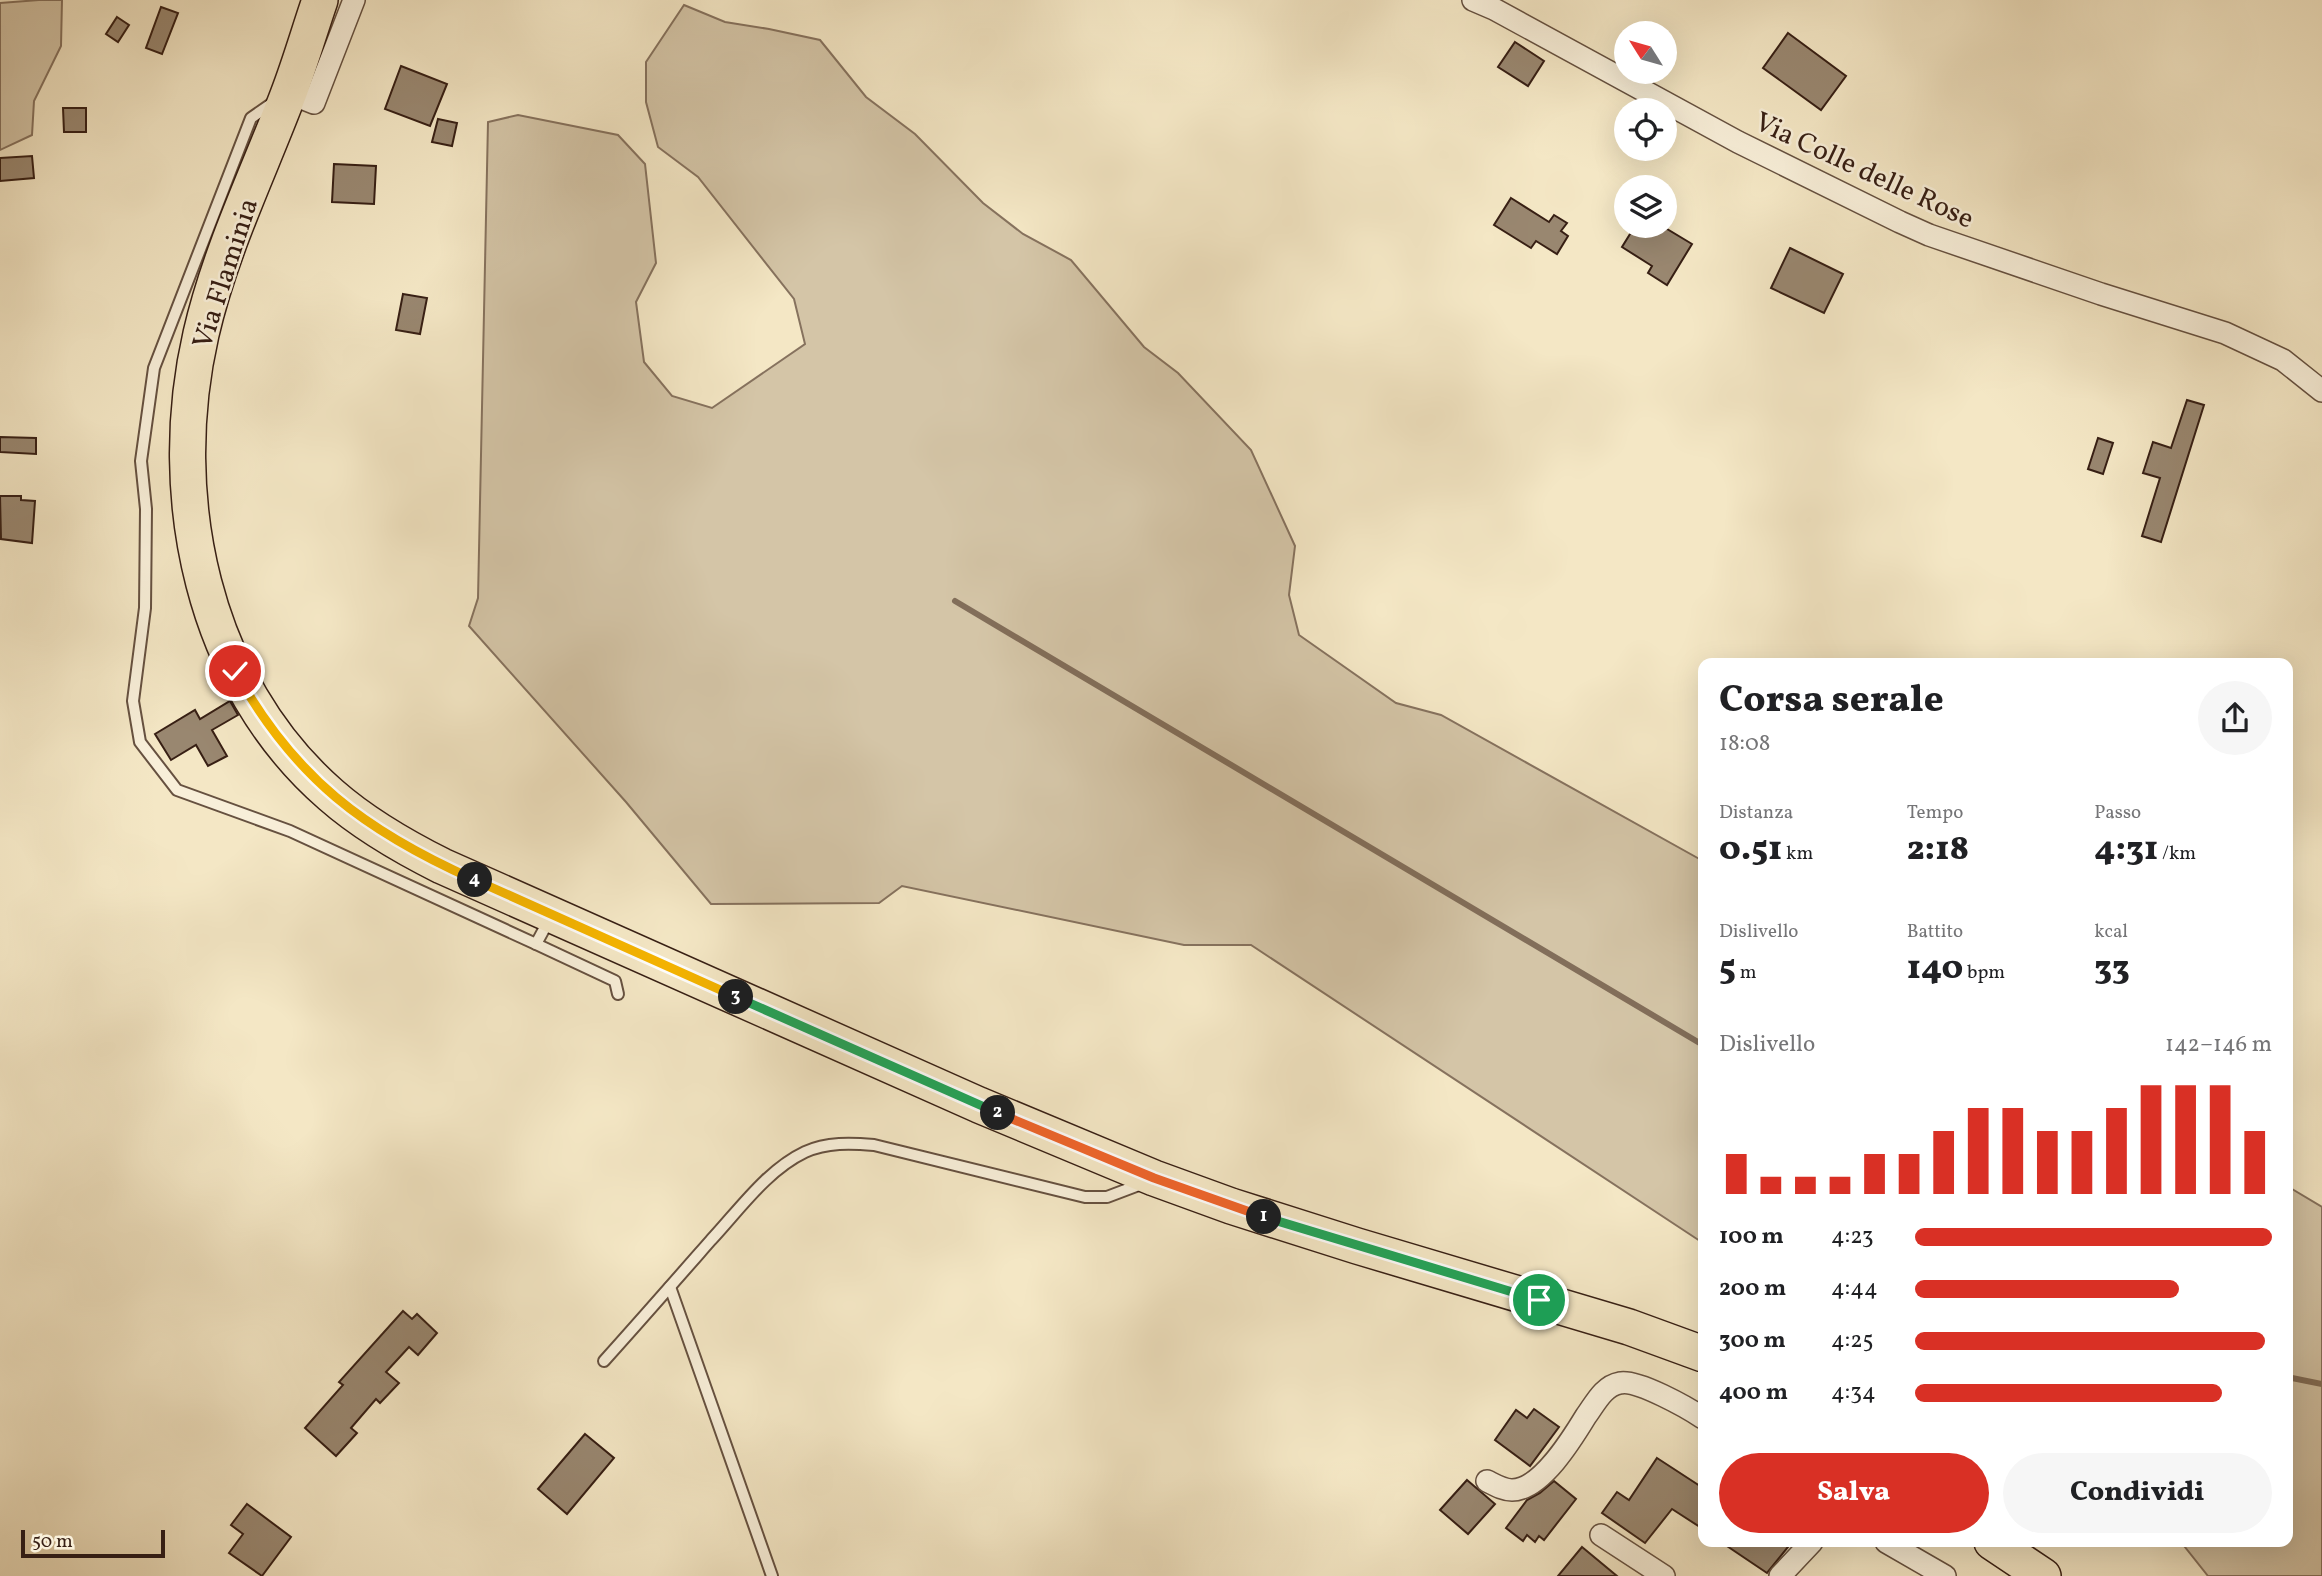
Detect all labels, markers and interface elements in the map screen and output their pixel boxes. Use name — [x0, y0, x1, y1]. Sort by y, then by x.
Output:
north arrow — [1614, 21, 1676, 84]
map controls — [1614, 21, 1677, 238]
button: locate — [1614, 98, 1677, 161]
street label: Via Colle delle Rose — [1748, 103, 1980, 239]
button: layers — [1614, 175, 1677, 238]
street label: Via Flaminia — [184, 194, 269, 354]
pin — [205, 641, 265, 701]
icon: check — [216, 652, 254, 690]
text: Corsa serale — [1719, 675, 1944, 728]
button: share — [2198, 681, 2272, 755]
text: 18:08 — [1719, 728, 1771, 760]
text: Distanza — [1719, 800, 1793, 826]
text: Tempo — [1907, 800, 1963, 826]
text: Passo — [2094, 800, 2141, 826]
text: 0.51 — [1719, 826, 1782, 874]
text: 2:18 — [1907, 826, 1969, 874]
text: 4:31 — [2094, 826, 2158, 874]
text: km — [1782, 841, 1813, 867]
text: /km — [2158, 841, 2196, 867]
pin: 4 — [458, 862, 492, 898]
text: 4 — [469, 866, 480, 892]
text: Dislivello — [1719, 919, 1798, 945]
text: Battito — [1907, 919, 1963, 945]
text: kcal — [2094, 919, 2128, 945]
text: 5 — [1719, 945, 1736, 993]
text: 140 — [1907, 945, 1963, 993]
text: 33 — [2094, 945, 2130, 993]
text: m — [1736, 960, 1756, 986]
text: bpm — [1963, 960, 2005, 986]
pin: 3 — [718, 979, 754, 1014]
text: 3 — [731, 983, 740, 1009]
text: Dislivello — [1719, 1029, 1815, 1061]
text: 142–146 m — [2165, 1029, 2272, 1061]
pin: 2 — [981, 1096, 1016, 1130]
text: 2 — [993, 1099, 1002, 1125]
pin: 1 — [1246, 1200, 1282, 1234]
text: 1 — [1260, 1203, 1267, 1229]
text: 100 m — [1719, 1221, 1784, 1253]
text: 4:23 — [1831, 1221, 1874, 1253]
pin — [1509, 1270, 1569, 1330]
text: 200 m — [1719, 1273, 1786, 1305]
text: 4:44 — [1831, 1273, 1878, 1305]
icon: arrive — [1520, 1281, 1558, 1319]
text: 300 m — [1719, 1325, 1786, 1357]
text: 4:25 — [1831, 1325, 1874, 1357]
text: 400 m — [1719, 1377, 1788, 1409]
text: 4:34 — [1831, 1377, 1876, 1409]
button: Salva — [1719, 1453, 1989, 1533]
button: Condividi — [2003, 1453, 2272, 1533]
scale bar — [21, 1527, 164, 1559]
text: 50 m — [32, 1529, 73, 1555]

